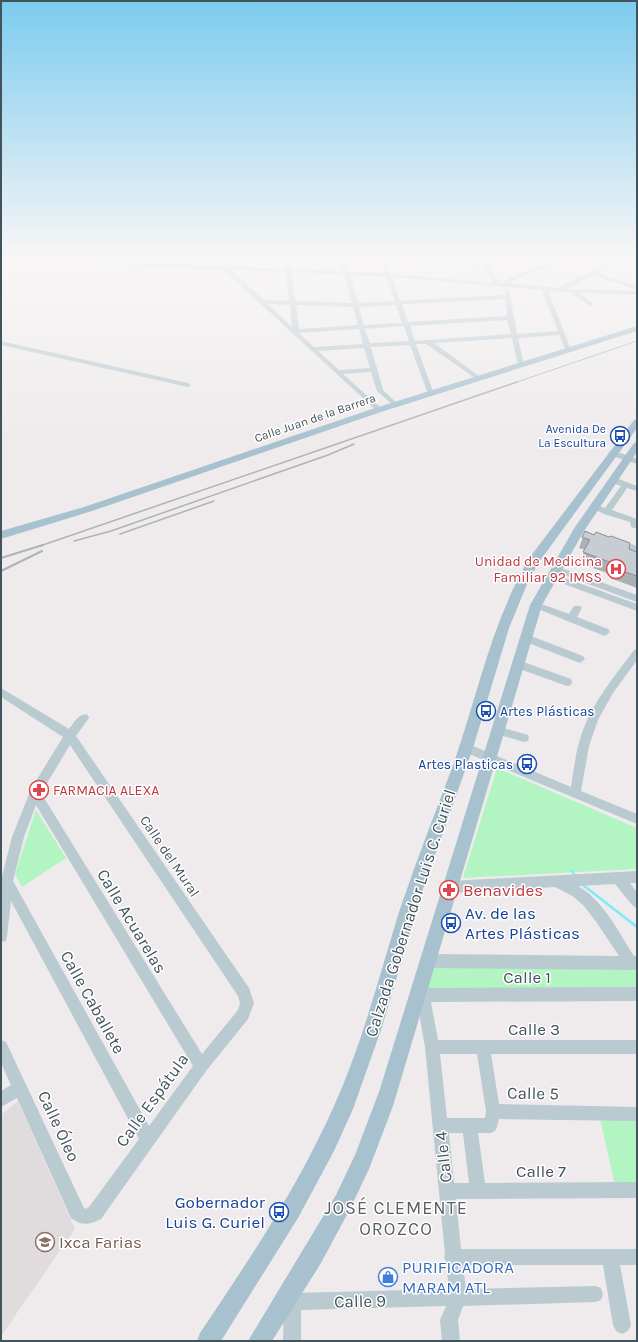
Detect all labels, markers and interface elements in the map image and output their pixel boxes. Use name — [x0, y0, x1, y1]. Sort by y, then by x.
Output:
street label: Calle Juan de la Barrera — [253, 391, 377, 445]
place label: Avenida De La Escultura — [538, 422, 606, 450]
bus stop icon: Avenida De La Escultura — [609, 425, 631, 447]
place label: Unidad de Medicina Familiar 92 IMSS — [475, 553, 602, 586]
hospital icon: Unidad de Medicina Familiar 92 IMSS — [605, 558, 627, 580]
bus stop icon: Artes Plásticas — [475, 700, 497, 722]
place label: Artes Plásticas — [500, 703, 595, 720]
bus stop icon: Artes Plasticas — [516, 753, 538, 775]
place label: Artes Plasticas — [418, 756, 513, 773]
pharmacy icon: FARMACIA ALEXA — [28, 779, 50, 801]
place label: FARMACIA ALEXA — [53, 782, 159, 799]
street label: Calzada Gobernador Luis C. Curiel — [360, 787, 460, 1039]
street label: Calle del Mural — [136, 812, 203, 900]
street label: Calle Acuarelas — [93, 865, 171, 977]
pharmacy icon: Benavides — [438, 879, 460, 901]
place label: Benavides — [463, 880, 543, 900]
place label: Av. de las Artes Plásticas — [465, 903, 580, 943]
bus stop icon: Av. de las Artes Plásticas — [440, 912, 462, 934]
street label: Calle Caballete — [56, 947, 130, 1057]
street label: Calle 1 — [503, 967, 551, 987]
street label: Calle 3 — [508, 1019, 560, 1039]
street label: Calle Espátula — [111, 1049, 193, 1151]
street label: Calle 5 — [507, 1083, 559, 1103]
street label: Calle Óleo — [34, 1087, 84, 1165]
street label: Calle 4 — [430, 1130, 456, 1184]
street label: Calle 7 — [516, 1161, 566, 1181]
place label: Gobernador Luis G. Curiel — [165, 1192, 266, 1232]
district label: JOSÉ CLEMENTE OROZCO — [324, 1196, 468, 1240]
bus stop icon: Gobernador Luis G. Curiel — [268, 1201, 290, 1223]
school or university icon: Ixca Farias — [34, 1231, 56, 1253]
place label: Ixca Farias — [59, 1232, 142, 1252]
place label: PURIFICADORA MARAM ATL — [402, 1257, 514, 1297]
shop icon: PURIFICADORA MARAM ATL — [377, 1266, 399, 1288]
street label: Calle 9 — [334, 1291, 386, 1311]

